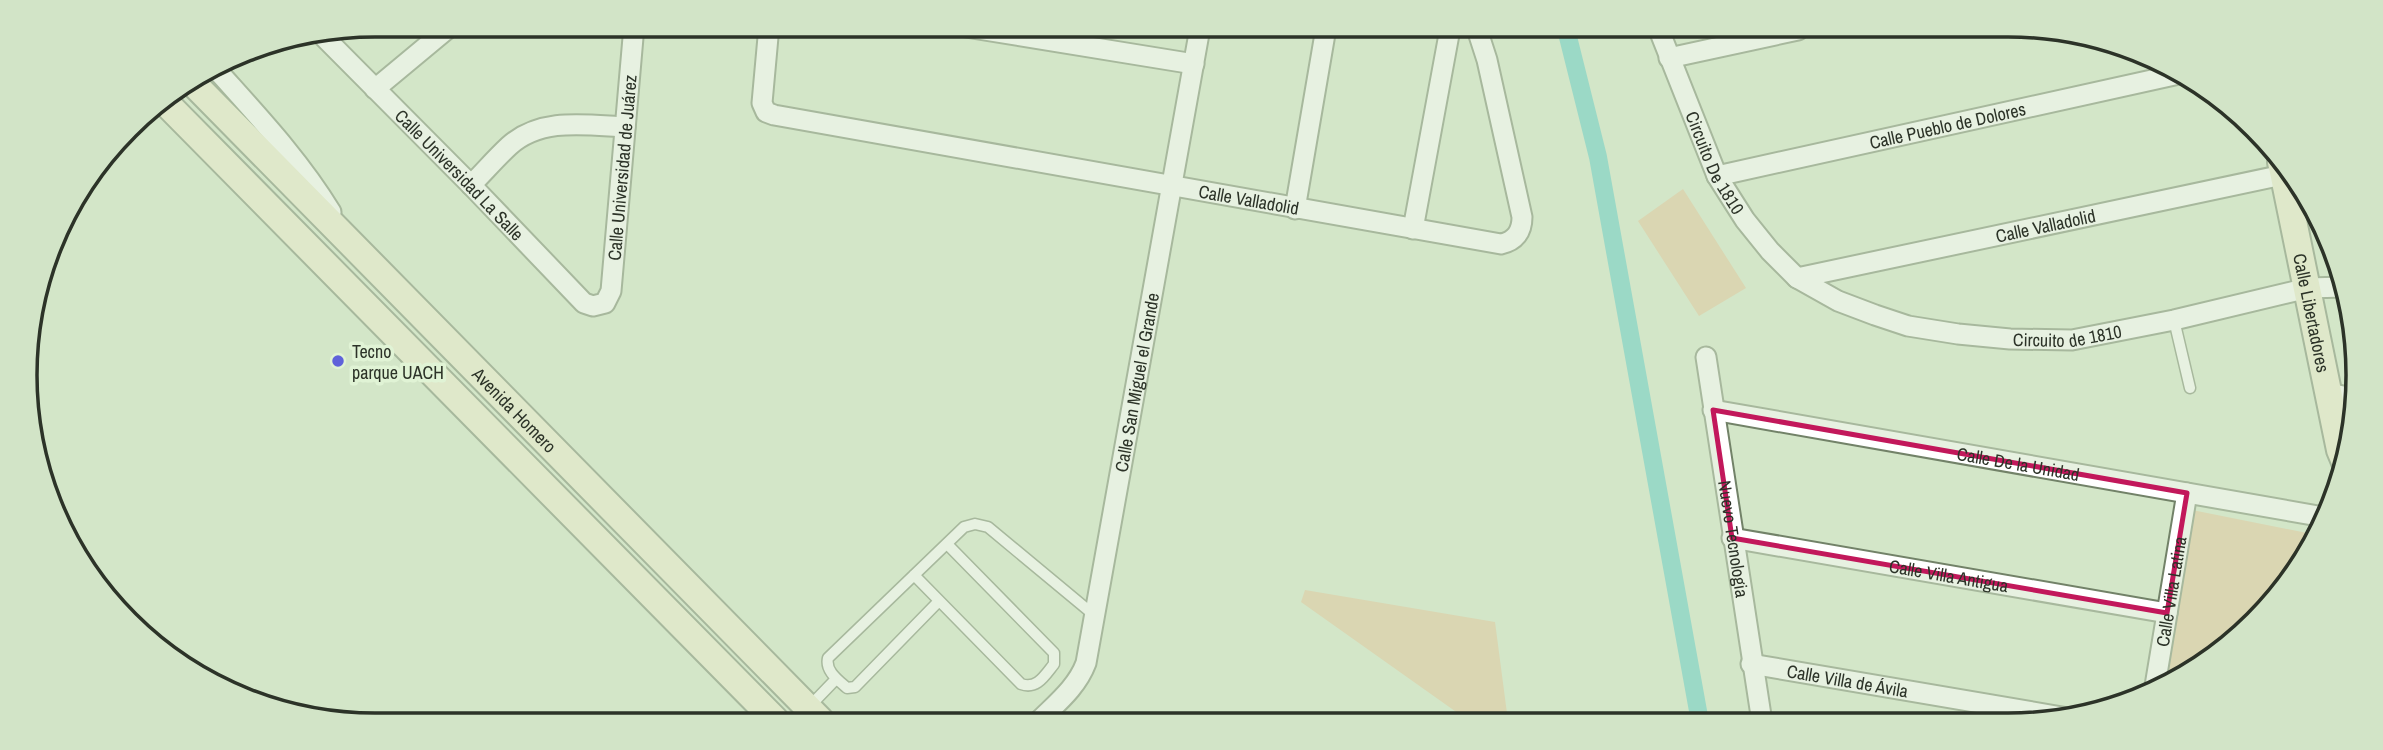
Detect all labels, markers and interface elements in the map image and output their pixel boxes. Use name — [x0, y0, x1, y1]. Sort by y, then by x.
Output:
street label: Calle Universidad de Juárez — [601, 74, 642, 262]
street label: Calle Pueblo de Dolores — [1867, 96, 2028, 155]
street label: Calle Universidad La Salle — [390, 103, 530, 246]
street label: Circuito De 1810 — [1680, 107, 1750, 219]
street label: Calle Valladolid — [1197, 178, 1301, 220]
street label: Calle Valladolid — [1993, 203, 2098, 248]
street label: Calle Libertadores — [2288, 251, 2336, 375]
street label: Calle San Miguel el Grande — [1108, 291, 1165, 474]
street label: Circuito de 1810 — [2013, 318, 2124, 353]
place label: Tecno parque UACH — [352, 339, 444, 385]
marker: Tecno parque UACH — [330, 353, 346, 369]
street label: Avenida Homero — [466, 361, 562, 458]
street label: Calle De la Unidad — [1955, 440, 2082, 486]
street label: Nuevo Tecnologia — [1713, 479, 1755, 599]
street label: Calle Villa Latina — [2149, 534, 2192, 648]
street label: Calle Villa Antigua — [1887, 553, 2010, 598]
street label: Calle Villa de Ávila — [1785, 658, 1910, 703]

